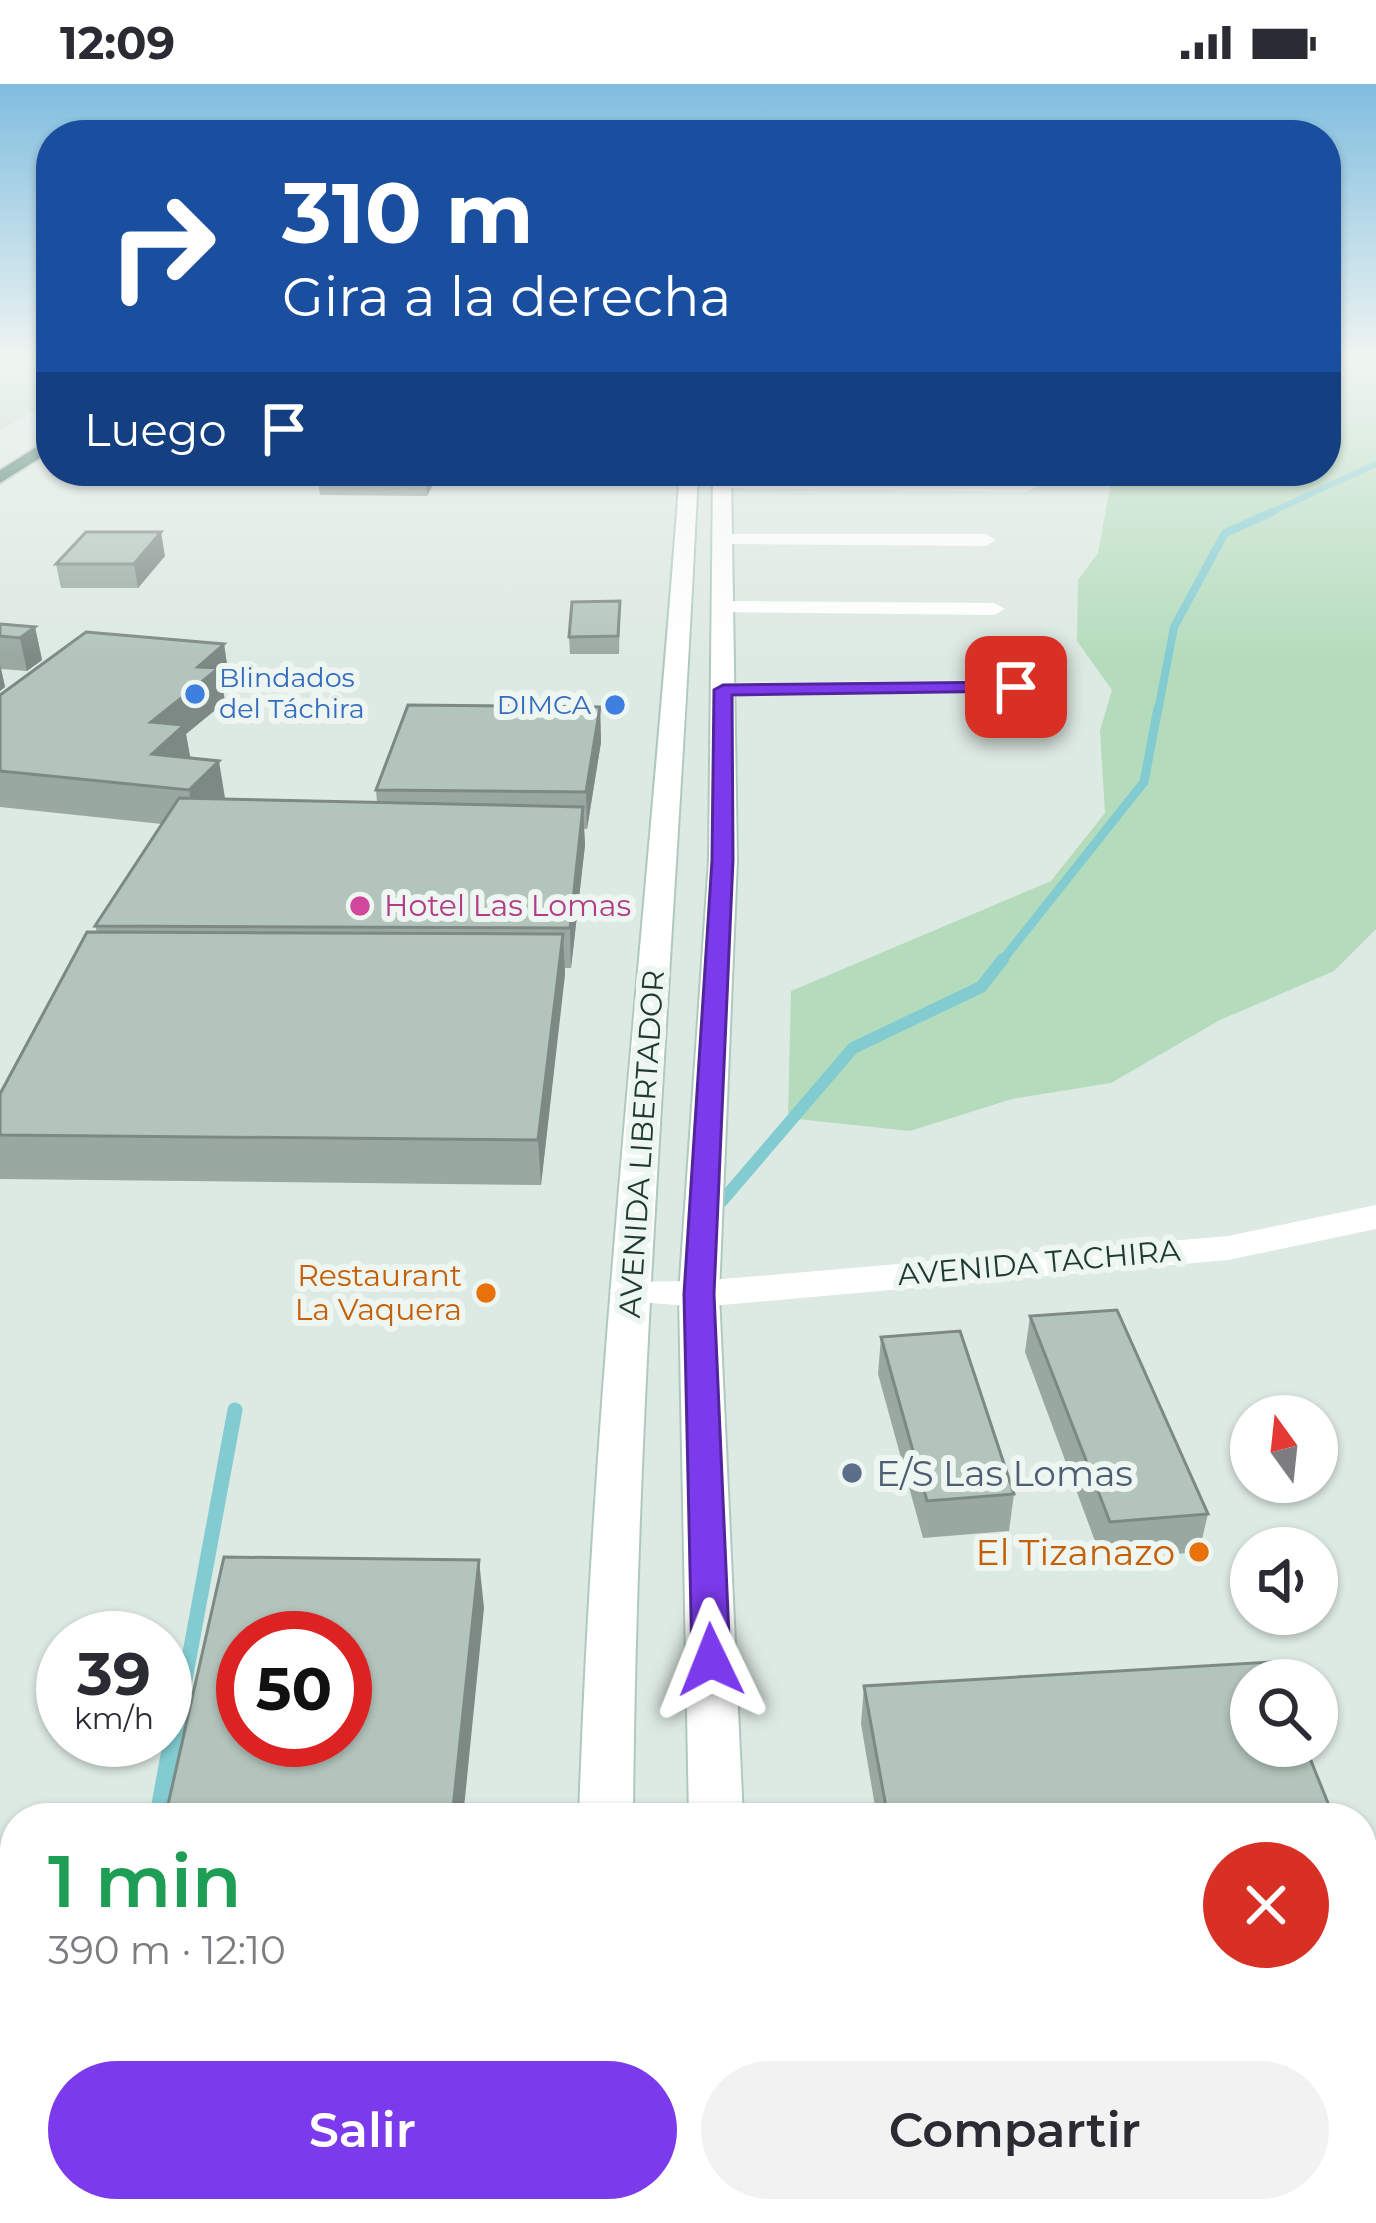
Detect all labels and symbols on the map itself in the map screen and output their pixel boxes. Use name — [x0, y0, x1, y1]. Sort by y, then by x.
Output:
pin — [965, 636, 1067, 738]
place label: Blindados del Táchira — [219, 661, 365, 725]
marker: Blindados del Táchira — [182, 681, 208, 707]
place label: DIMCA — [497, 688, 592, 721]
marker: DIMCA — [602, 692, 628, 718]
place label: Hotel Las Lomas — [384, 887, 631, 924]
marker: Hotel Las Lomas — [347, 893, 373, 919]
street label: AVENIDA LIBERTADOR — [611, 969, 672, 1319]
street label: AVENIDA TACHIRA — [896, 1232, 1182, 1293]
place label: Restaurant La Vaquera — [295, 1257, 462, 1328]
marker: Restaurant La Vaquera — [473, 1280, 499, 1306]
north arrow — [1230, 1395, 1338, 1503]
place label: E/S Las Lomas — [876, 1451, 1133, 1495]
marker: E/S Las Lomas — [839, 1460, 865, 1486]
place label: El Tizanazo — [976, 1530, 1175, 1574]
marker: El Tizanazo — [1186, 1539, 1212, 1565]
position arrow — [648, 1597, 774, 1723]
speed limit sign: 50 — [216, 1611, 372, 1767]

